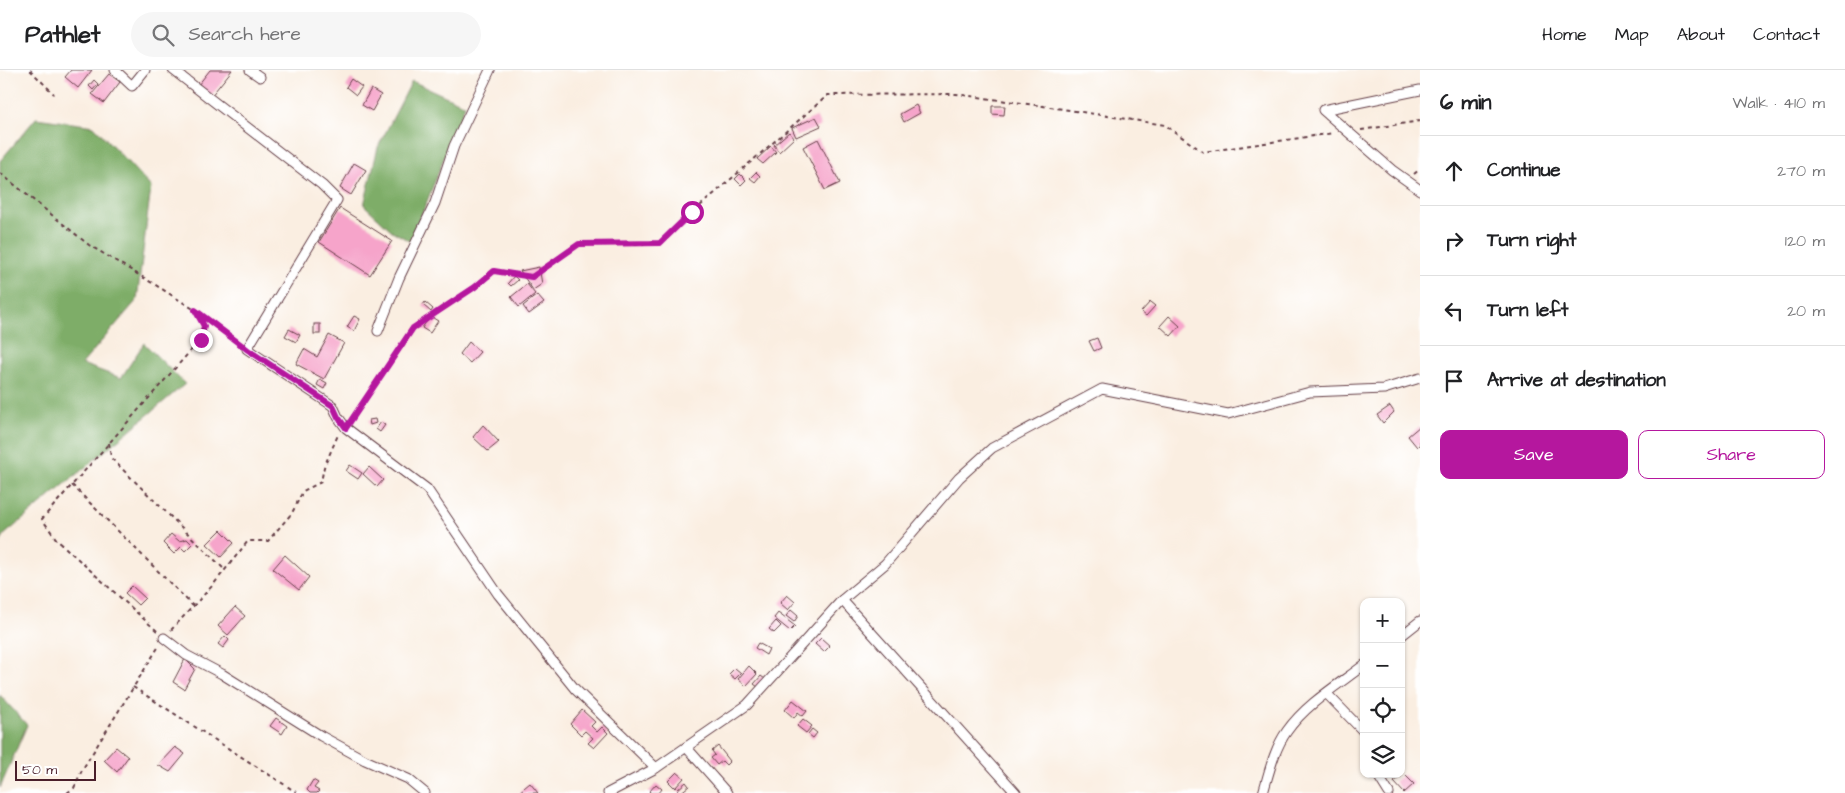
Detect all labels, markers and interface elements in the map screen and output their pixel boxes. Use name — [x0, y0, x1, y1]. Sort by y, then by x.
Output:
search box — [131, 12, 481, 57]
text: Pathlet — [25, 18, 101, 52]
icon: search — [149, 21, 177, 49]
text: Search here — [189, 21, 301, 48]
text: Home — [1542, 22, 1587, 47]
text: Map — [1615, 22, 1649, 47]
text: About — [1677, 22, 1725, 47]
text: Contact — [1753, 22, 1820, 47]
text: 6 min — [1440, 88, 1492, 117]
text: Walk · 410 m — [1733, 92, 1825, 114]
icon: ahead — [1440, 157, 1468, 185]
text: Continue — [1487, 157, 1561, 184]
text: 270 m — [1777, 160, 1825, 182]
route start — [681, 201, 704, 224]
icon: right — [1440, 227, 1468, 255]
text: Turn right — [1487, 227, 1576, 254]
text: 120 m — [1785, 230, 1825, 252]
icon: left — [1440, 297, 1468, 325]
text: Turn left — [1487, 297, 1568, 324]
text: 20 m — [1787, 300, 1825, 322]
route end — [190, 329, 213, 352]
icon: arrive — [1440, 367, 1468, 395]
text: Arrive at destination — [1487, 367, 1666, 394]
button: Save — [1440, 430, 1628, 479]
button: Share — [1638, 430, 1825, 479]
map controls — [1360, 598, 1405, 778]
button: + — [1360, 598, 1405, 643]
button: − — [1360, 643, 1405, 688]
button: locate — [1360, 688, 1405, 733]
button: layers — [1360, 733, 1405, 778]
scale bar — [15, 758, 96, 781]
text: 50 m — [22, 760, 57, 780]

